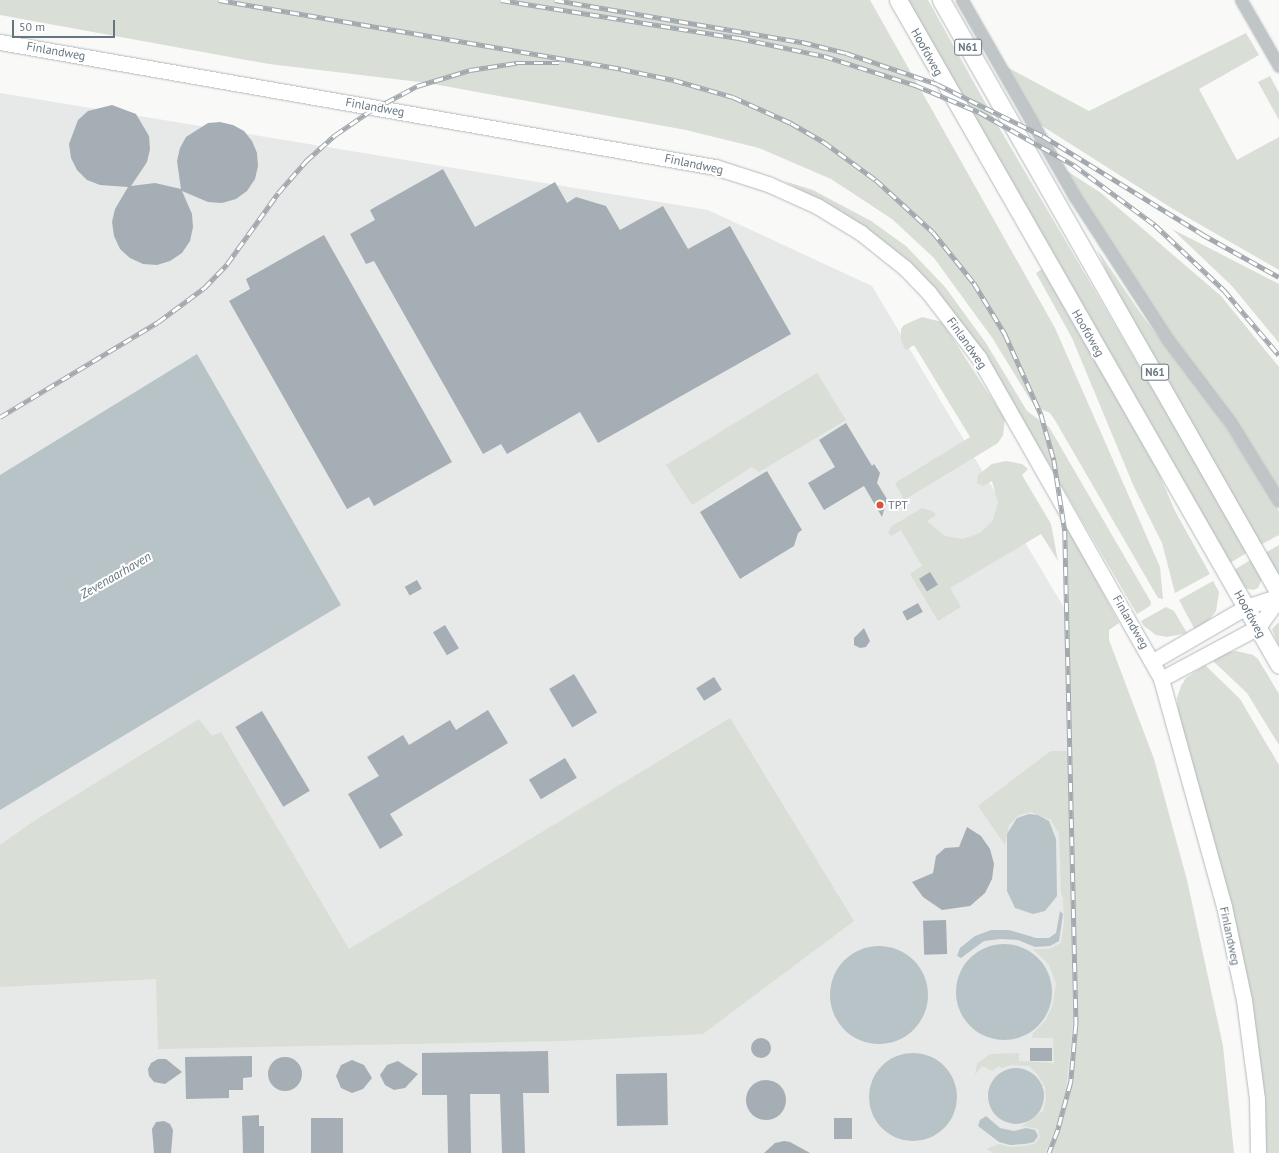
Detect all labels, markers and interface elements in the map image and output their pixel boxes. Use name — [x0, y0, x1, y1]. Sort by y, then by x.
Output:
scale bar — [14, 12, 117, 38]
text: 50 m — [19, 19, 45, 34]
street label: Hoofdweg — [908, 26, 946, 78]
road number: N61 — [954, 38, 982, 56]
street label: Finlandweg — [25, 39, 87, 63]
street label: Finlandweg — [344, 95, 406, 119]
street label: Finlandweg — [663, 151, 725, 177]
street label: Hoofdweg — [1069, 307, 1107, 359]
street label: Finlandweg — [944, 314, 990, 372]
road number: N61 — [1141, 363, 1169, 381]
place label: TPT — [888, 498, 908, 512]
marker: TPT — [875, 500, 885, 510]
water label: Zevenaarhaven — [78, 549, 154, 603]
street label: Hoofdweg — [1231, 588, 1269, 640]
street label: Finlandweg — [1110, 593, 1152, 651]
street label: Finlandweg — [1217, 905, 1243, 967]

